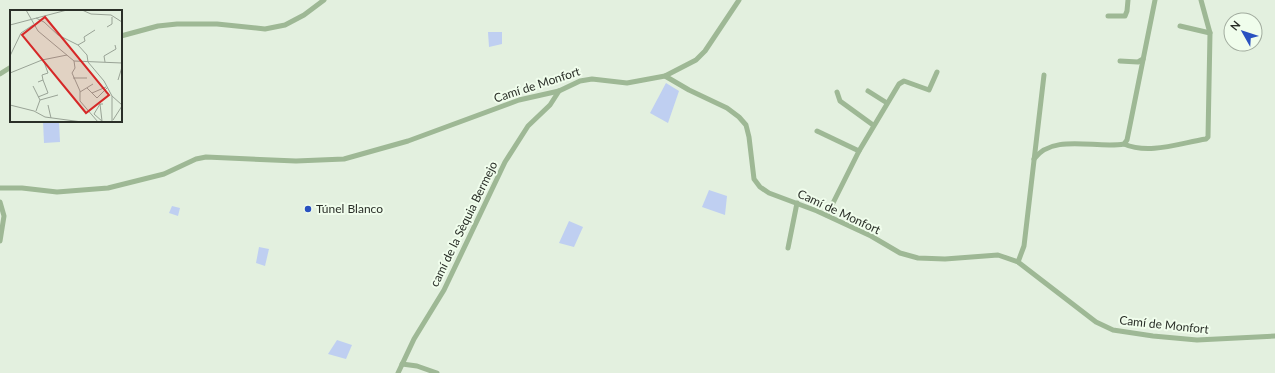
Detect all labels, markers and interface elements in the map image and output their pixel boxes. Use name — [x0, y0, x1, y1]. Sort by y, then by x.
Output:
inset map — [10, 10, 122, 122]
north arrow — [1223, 12, 1263, 52]
text: N — [1227, 18, 1243, 33]
street label: Camí de Monfort — [492, 63, 583, 106]
street label: camí de la Sèquia Bermejo — [427, 158, 501, 289]
street label: Camí de Monfort — [795, 186, 884, 238]
place label: Túnel Blanco — [316, 201, 383, 216]
marker: Túnel Blanco — [303, 204, 313, 214]
street label: Camí de Monfort — [1119, 312, 1210, 337]

